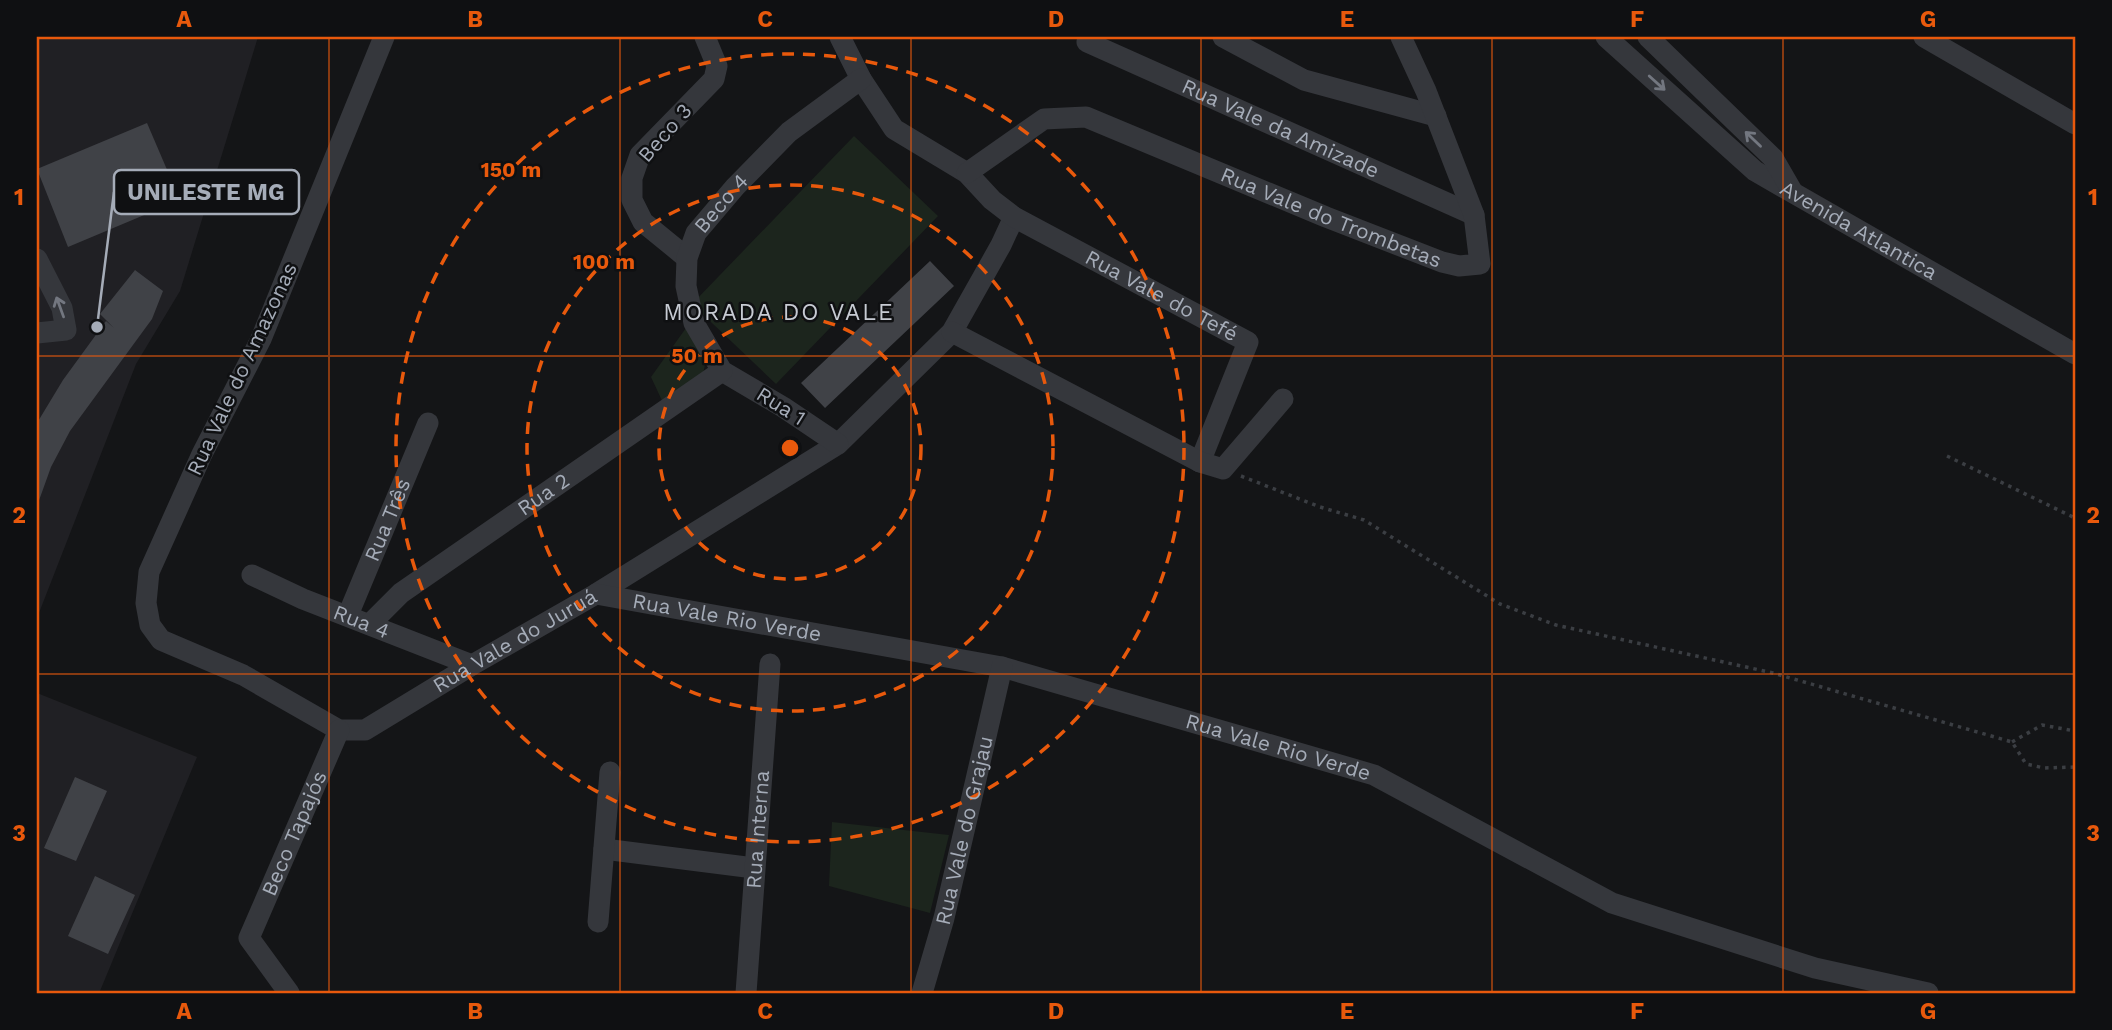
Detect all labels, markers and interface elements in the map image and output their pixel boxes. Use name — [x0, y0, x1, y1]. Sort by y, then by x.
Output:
text: A — [176, 6, 192, 33]
text: B — [467, 6, 483, 33]
text: C — [757, 6, 773, 33]
text: D — [1048, 6, 1064, 33]
text: E — [1340, 6, 1354, 33]
text: F — [1630, 6, 1644, 33]
text: G — [1920, 6, 1936, 33]
street label: Rua Vale da Amizade — [1178, 73, 1383, 183]
one-way arrow — [1648, 74, 1665, 91]
street label: Beco 3 — [632, 98, 697, 167]
one-way arrow — [1745, 130, 1762, 147]
text: 150 m — [481, 157, 541, 182]
street label: Rua Vale do Trombetas — [1217, 162, 1445, 273]
street label: Beco 4 — [689, 168, 753, 238]
callout: UNILESTE MG — [114, 170, 299, 214]
street label: Avenida Atlantica — [1776, 175, 1942, 285]
text: UNILESTE MG — [127, 179, 285, 206]
text: 1 — [14, 184, 24, 211]
text: 1 — [2088, 184, 2098, 211]
street label: Rua Vale do Tefé — [1081, 244, 1242, 346]
text: 100 m — [573, 249, 635, 274]
street label: Rua Vale do Amazonas — [181, 258, 302, 479]
one-way arrow — [52, 297, 65, 318]
district label: MORADA DO VALE — [663, 299, 895, 326]
text: 50 m — [671, 343, 723, 368]
street label: Rua 1 — [752, 381, 810, 430]
centre of rings — [778, 436, 802, 460]
street label: Rua 2 — [512, 467, 574, 521]
street label: Rua Três — [359, 475, 416, 565]
text: 2 — [12, 502, 26, 529]
text: 2 — [2086, 502, 2100, 529]
street label: Rua Vale do Juruá — [428, 583, 601, 698]
street label: Rua Vale Rio Verde — [631, 588, 823, 646]
street label: Rua 4 — [330, 599, 393, 644]
street label: Rua Vale Rio Verde — [1183, 708, 1374, 785]
street label: Rua Vale do Grajau — [930, 733, 998, 927]
street label: Beco Tapajós — [256, 767, 332, 899]
street label: Rua Interna — [741, 769, 774, 889]
text: 3 — [12, 820, 26, 847]
text: 3 — [2086, 820, 2100, 847]
text: A — [176, 998, 192, 1025]
text: B — [467, 998, 483, 1025]
text: C — [757, 998, 773, 1025]
text: D — [1048, 998, 1064, 1025]
text: E — [1340, 998, 1354, 1025]
text: F — [1630, 998, 1644, 1025]
text: G — [1920, 998, 1936, 1025]

